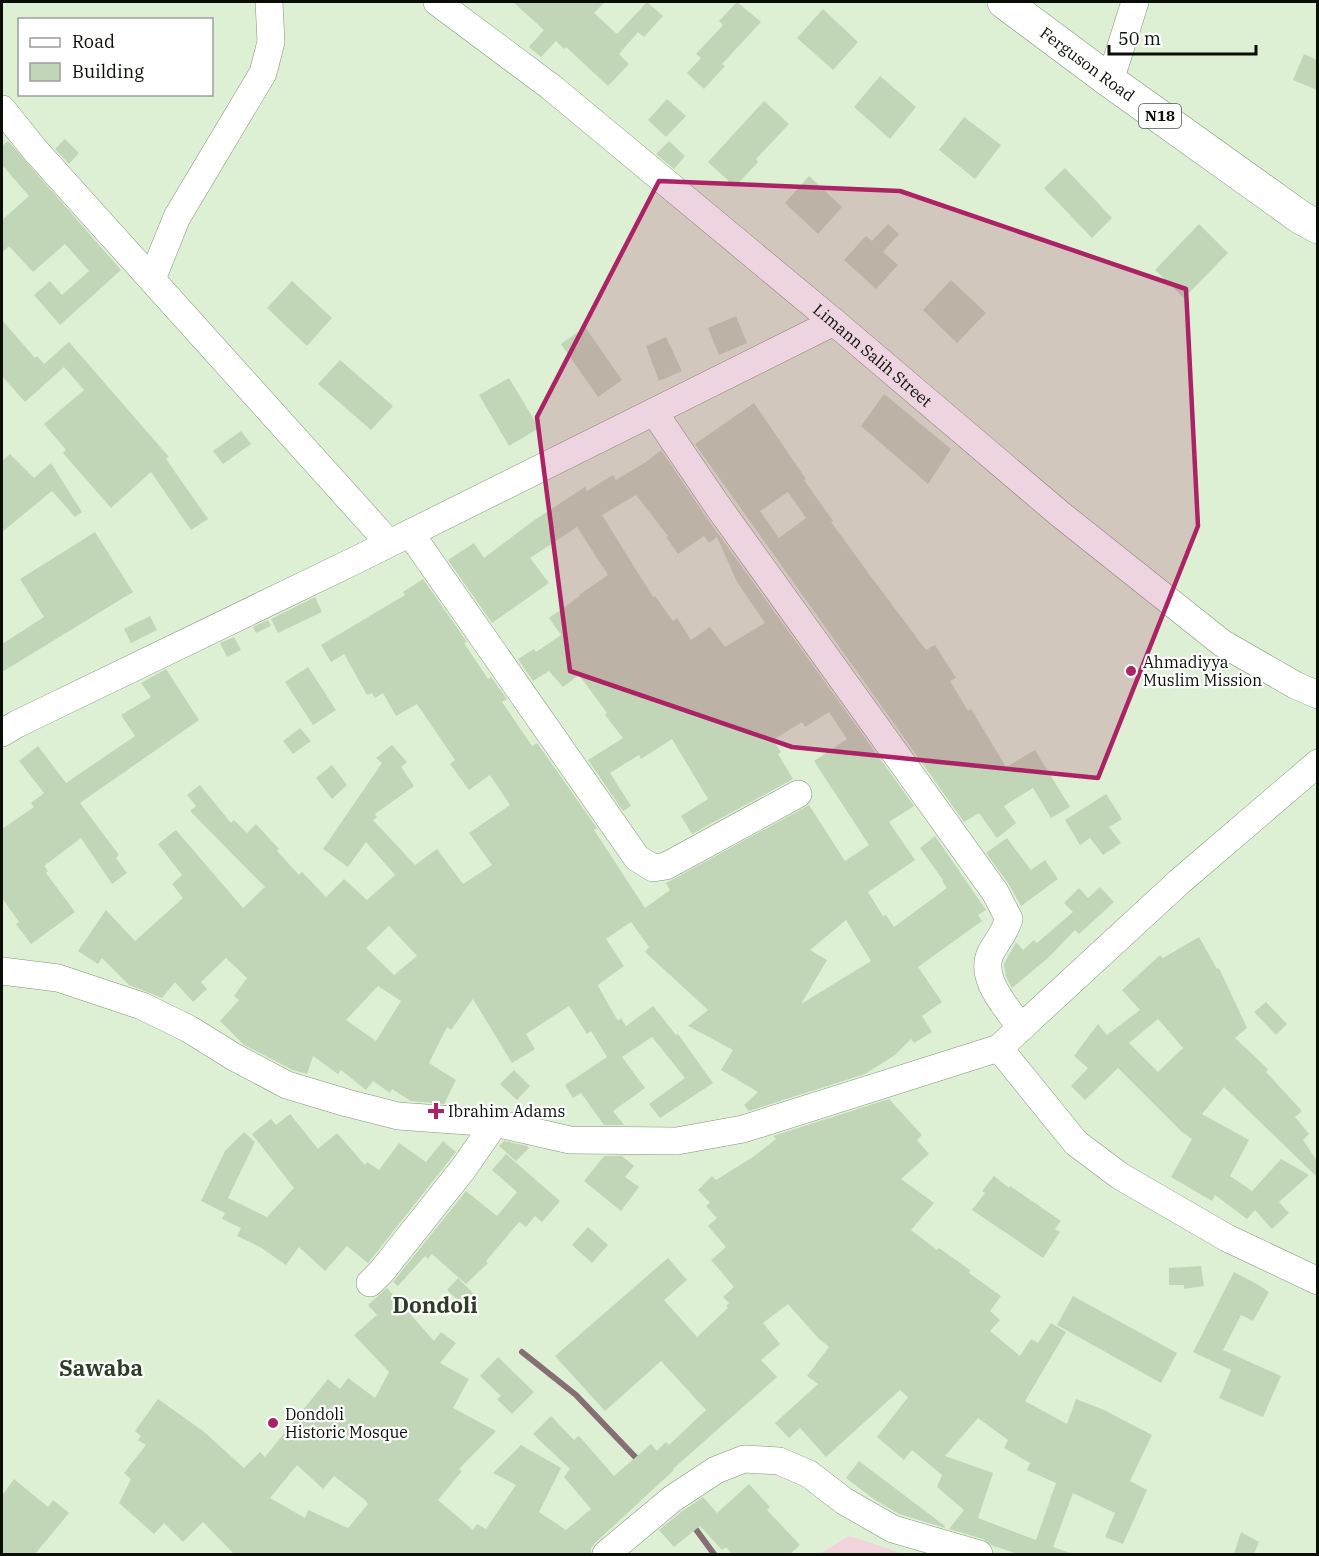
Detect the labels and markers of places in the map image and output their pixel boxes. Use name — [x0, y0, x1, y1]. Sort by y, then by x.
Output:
place label: Ahmadiyya Muslim Mission — [1143, 652, 1262, 690]
marker: Ahmadiyya Muslim Mission — [1124, 664, 1138, 678]
place label: Ibrahim Adams — [448, 1101, 565, 1121]
marker: Ibrahim Adams — [429, 1104, 443, 1118]
place label: Dondoli Historic Mosque — [285, 1404, 408, 1442]
marker: Dondoli Historic Mosque — [266, 1416, 280, 1430]

